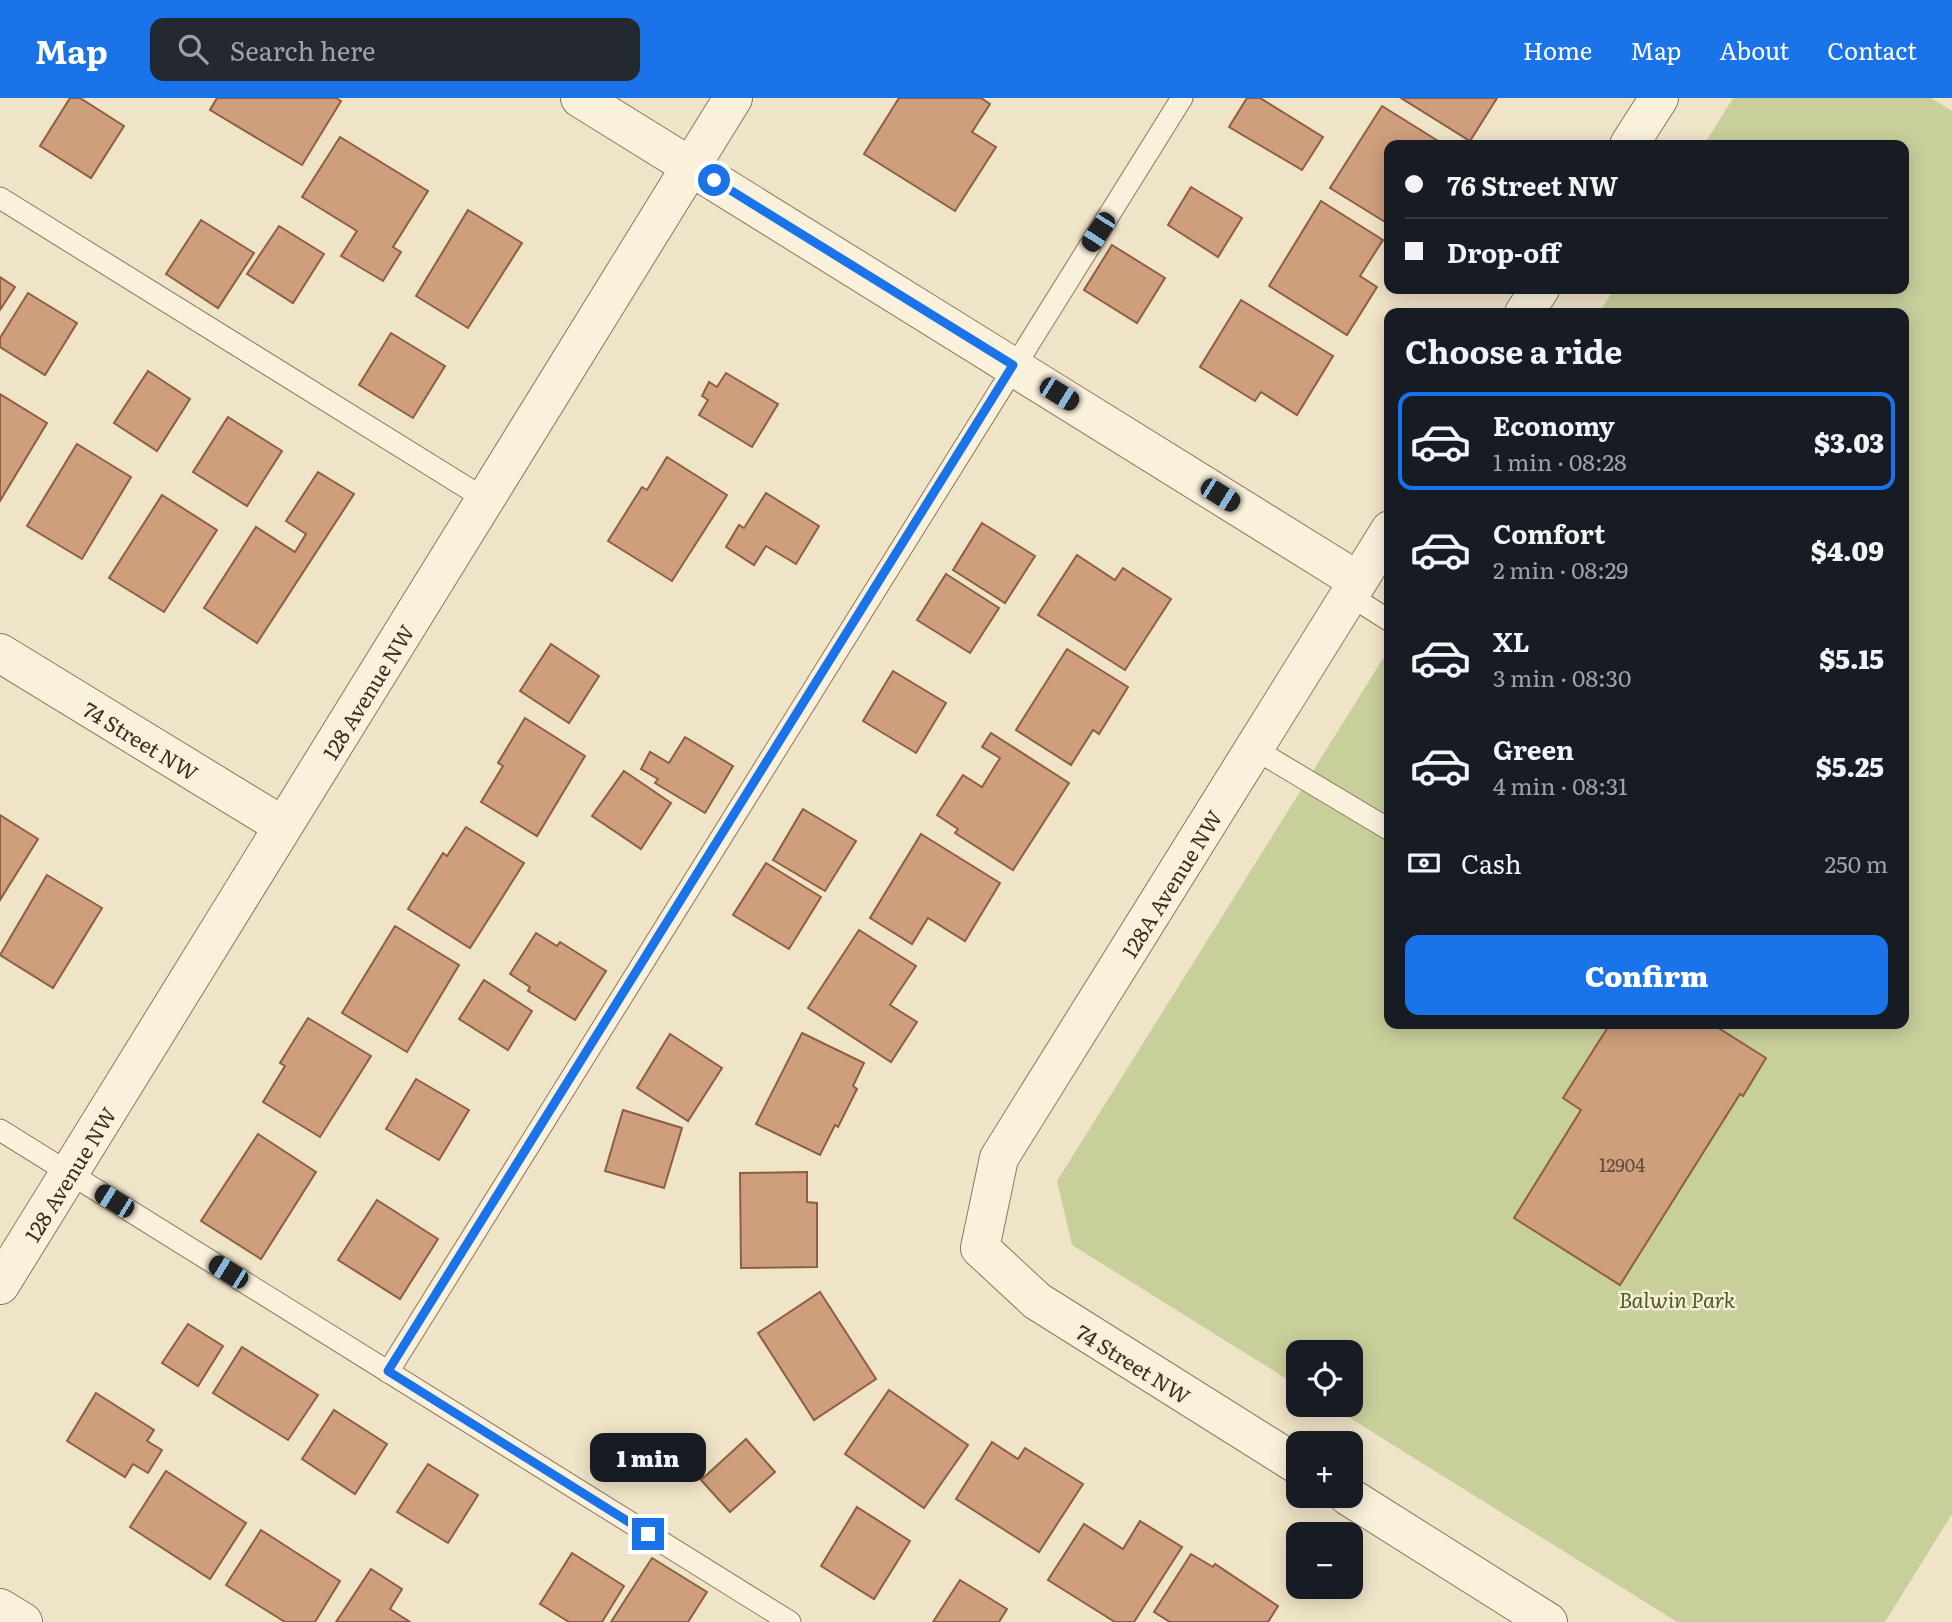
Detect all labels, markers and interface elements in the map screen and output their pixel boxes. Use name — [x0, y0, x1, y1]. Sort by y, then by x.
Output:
search box — [150, 18, 640, 81]
text: Map — [35, 25, 108, 74]
icon: search — [174, 30, 212, 68]
text: Search here — [230, 30, 376, 69]
text: Home — [1523, 32, 1592, 67]
text: Map — [1630, 32, 1681, 67]
text: About — [1719, 32, 1789, 67]
text: Contact — [1827, 32, 1917, 67]
route start — [698, 164, 730, 196]
text: 76 Street NW — [1447, 165, 1618, 204]
car — [1078, 209, 1119, 255]
text: Drop-off — [1447, 232, 1560, 271]
text: Choose a ride — [1405, 326, 1622, 374]
car — [1036, 374, 1083, 414]
text: Economy — [1493, 405, 1615, 444]
icon: car — [1409, 410, 1472, 473]
text: $3.03 — [1814, 422, 1884, 461]
text: 1 min · 08:28 — [1493, 444, 1627, 478]
car — [1197, 475, 1244, 515]
text: Comfort — [1493, 513, 1605, 552]
icon: car — [1409, 518, 1472, 581]
text: $4.09 — [1811, 530, 1884, 569]
text: 2 min · 08:29 — [1493, 552, 1628, 586]
street label: 128 Avenue NW — [313, 618, 420, 765]
text: XL — [1493, 621, 1530, 660]
icon: car — [1409, 626, 1472, 689]
text: $5.15 — [1819, 638, 1884, 677]
text: 3 min · 08:30 — [1493, 660, 1631, 694]
street label: 74 Street NW — [78, 693, 205, 787]
text: Green — [1493, 729, 1574, 768]
icon: car — [1409, 734, 1472, 797]
text: $5.25 — [1816, 746, 1884, 785]
text: 4 min · 08:31 — [1493, 768, 1628, 802]
street label: 128A Avenue NW — [1112, 803, 1228, 963]
text: Cash — [1461, 843, 1522, 882]
icon: cash — [1405, 844, 1443, 882]
text: 250 m — [1824, 846, 1888, 880]
button: Confirm — [1405, 935, 1888, 1015]
street label: 128 Avenue NW — [15, 1100, 122, 1247]
house number: 12904 — [1599, 1151, 1645, 1178]
car — [91, 1181, 138, 1221]
car — [205, 1252, 252, 1292]
park label: Balwin Park — [1619, 1283, 1736, 1314]
street label: 74 Street NW — [1071, 1315, 1197, 1411]
map controls — [1286, 1340, 1363, 1599]
button: locate — [1286, 1340, 1363, 1417]
button: + — [1286, 1431, 1363, 1508]
callout: 1 min — [590, 1432, 706, 1482]
text: 1 min — [617, 1440, 679, 1474]
route end — [632, 1518, 664, 1550]
button: − — [1286, 1522, 1363, 1599]

